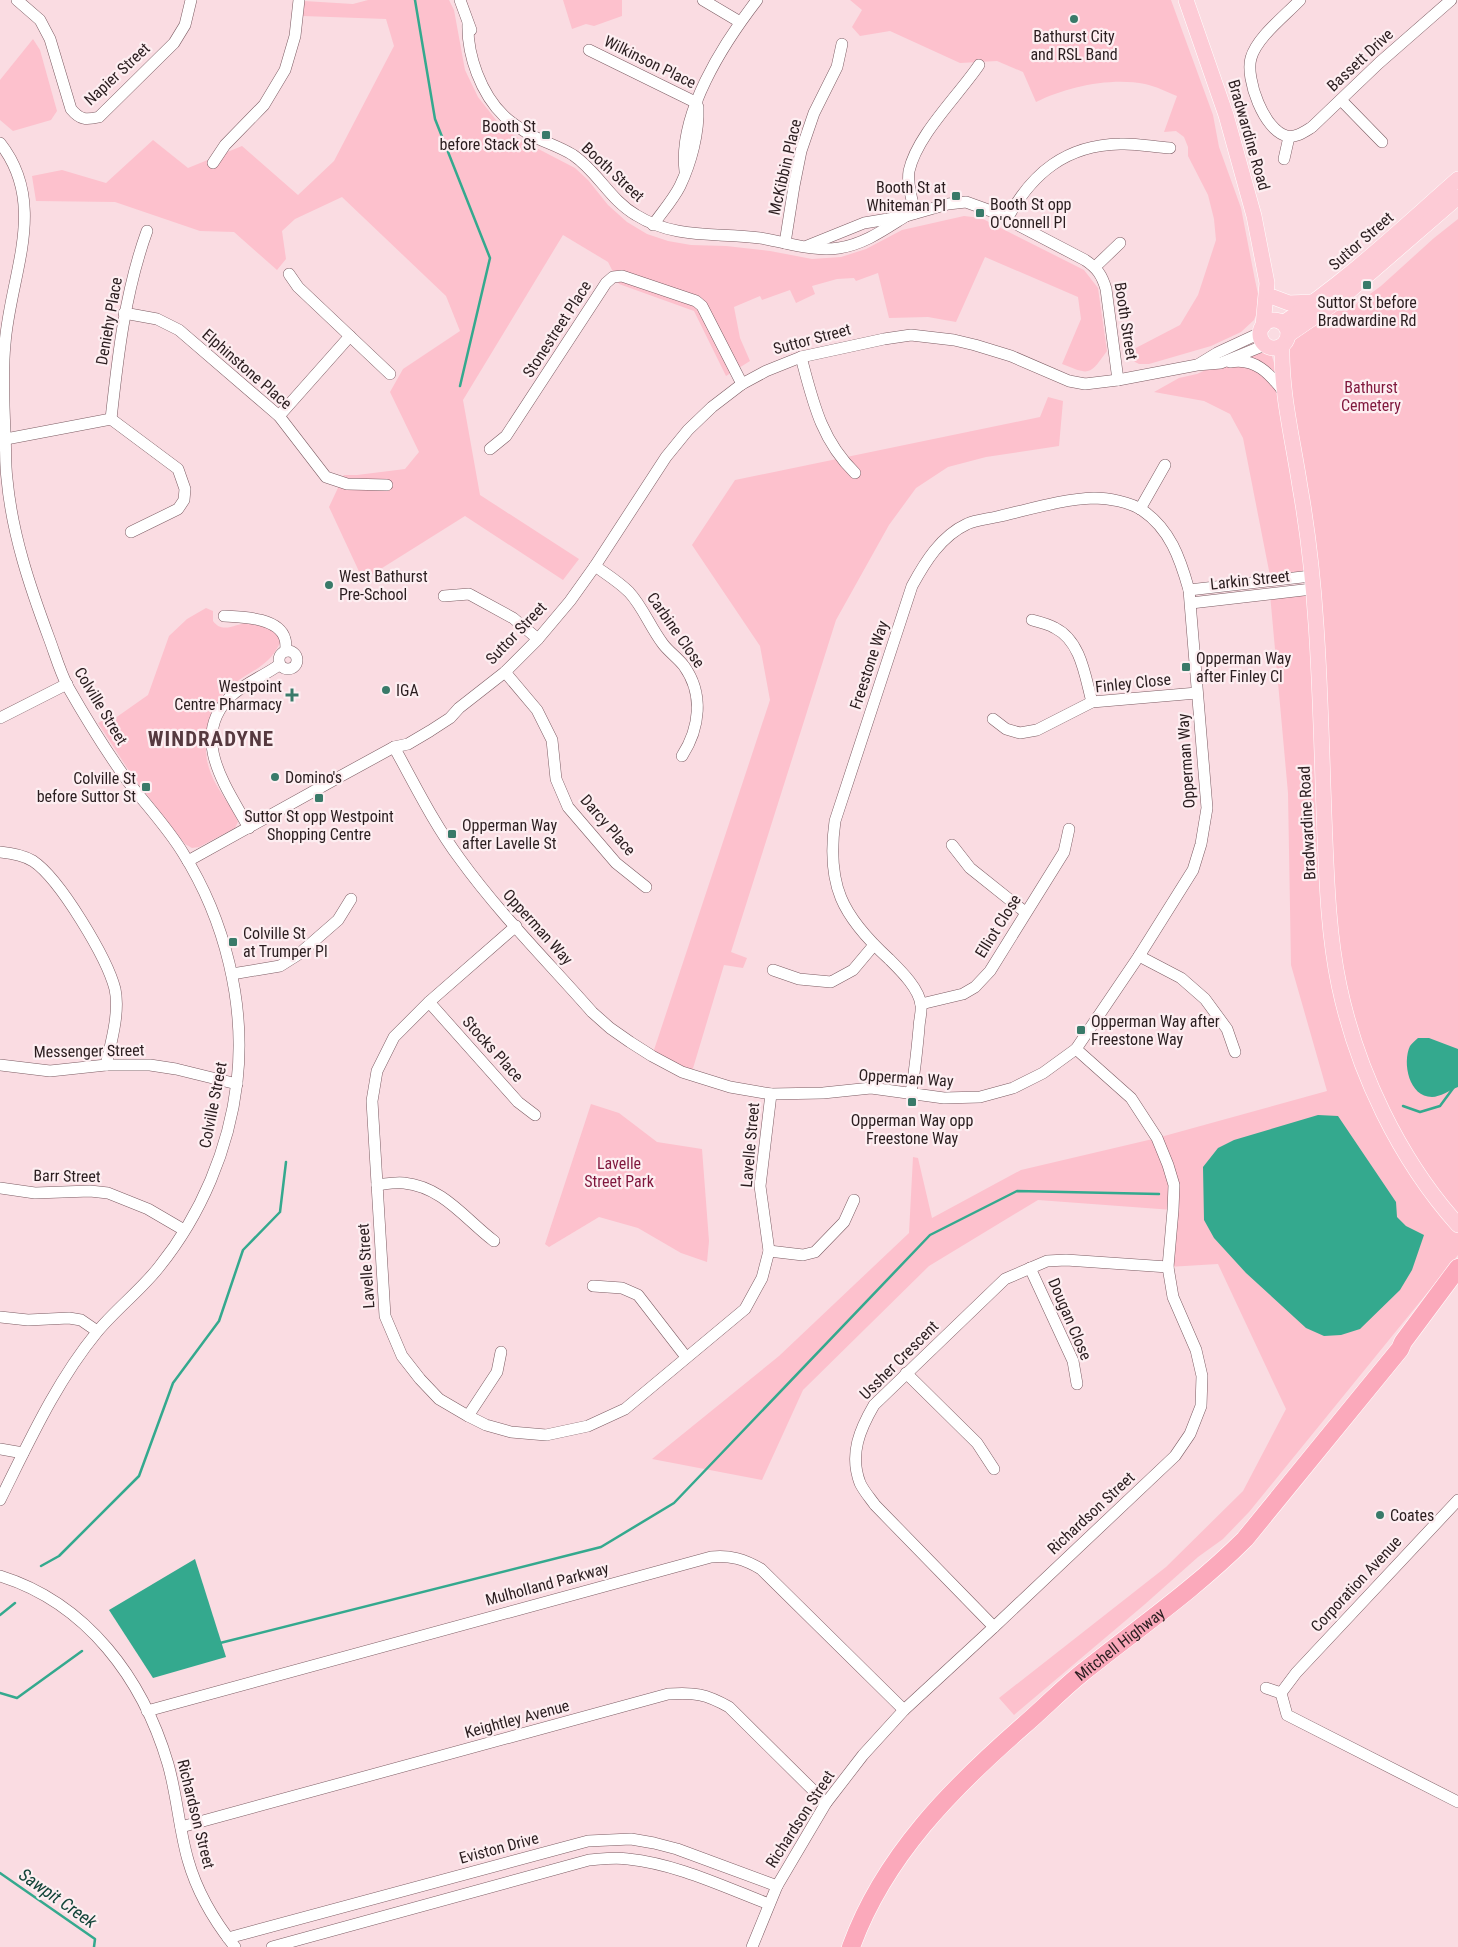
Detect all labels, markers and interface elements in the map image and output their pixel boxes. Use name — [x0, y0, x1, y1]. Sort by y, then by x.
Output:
marker: Bathurst City and RSL Band — [1068, 13, 1080, 25]
street label: Bassett Drive — [1323, 25, 1397, 95]
place label: Bathurst City and RSL Band — [1030, 27, 1118, 64]
street label: Wilkinson Place — [601, 32, 699, 92]
street label: Napier Street — [80, 39, 154, 109]
street label: Bradwardine Road — [1224, 77, 1274, 193]
place label: Booth St before Stack St — [440, 117, 536, 154]
street label: McKibbin Place — [765, 117, 805, 217]
marker: Booth St before Stack St — [540, 129, 552, 141]
street label: Booth Street — [578, 138, 648, 206]
place label: Booth St at Whiteman Pl — [867, 178, 946, 215]
marker: Booth St at Whiteman Pl — [950, 190, 962, 202]
place label: Booth St opp O'Connell Pl — [990, 195, 1072, 232]
marker: Booth St opp O'Connell Pl — [974, 207, 986, 219]
street label: Suttor Street — [1325, 208, 1397, 274]
street label: Deniehy Place — [92, 276, 126, 366]
street label: Stonestreet Place — [519, 277, 595, 381]
marker: Suttor St before Bradwardine Rd — [1361, 279, 1373, 291]
street label: Booth Street — [1110, 281, 1142, 361]
place label: Suttor St before Bradwardine Rd — [1317, 293, 1417, 330]
street label: Suttor Street — [771, 319, 853, 358]
street label: Elphinstone Place — [198, 325, 296, 413]
park label: Bathurst Cemetery — [1341, 378, 1401, 415]
street label: Larkin Street — [1209, 566, 1291, 594]
place label: West Bathurst Pre-School — [339, 567, 428, 604]
marker: West Bathurst Pre-School — [323, 579, 335, 591]
street label: Carbine Close — [643, 589, 709, 671]
street label: Suttor Street — [482, 598, 551, 668]
street label: Freestone Way — [846, 618, 892, 712]
place label: Opperman Way after Finley Cl — [1196, 649, 1291, 686]
marker: Opperman Way after Finley Cl — [1180, 661, 1192, 673]
street label: Colville Street — [70, 664, 132, 749]
street label: Finley Close — [1094, 670, 1172, 696]
place label: Westpoint Centre Pharmacy — [174, 677, 282, 714]
place label: IGA — [396, 681, 419, 700]
marker: IGA — [380, 684, 392, 696]
marker: Westpoint Centre Pharmacy — [286, 689, 298, 701]
street label: Opperman Way — [1173, 713, 1199, 809]
district label: WINDRADYNE — [148, 727, 274, 751]
street label: Bradwardine Road — [1295, 765, 1319, 881]
place label: Domino's — [285, 768, 342, 787]
place label: Colville St before Suttor St — [37, 769, 136, 806]
marker: Domino's — [269, 771, 281, 783]
marker: Colville St before Suttor St — [140, 781, 152, 793]
street label: Darcy Place — [576, 791, 640, 859]
marker: Suttor St opp Westpoint Shopping Centre — [313, 792, 325, 804]
place label: Suttor St opp Westpoint Shopping Centre — [244, 807, 394, 844]
place label: Opperman Way after Lavelle St — [462, 816, 557, 853]
marker: Opperman Way after Lavelle St — [446, 828, 458, 840]
street label: Opperman Way — [499, 885, 577, 969]
street label: Elliot Close — [971, 891, 1025, 961]
place label: Colville St at Trumper Pl — [243, 924, 328, 961]
marker: Colville St at Trumper Pl — [227, 936, 239, 948]
street label: Stocks Place — [459, 1012, 527, 1086]
place label: Opperman Way after Freestone Way — [1091, 1012, 1220, 1049]
marker: Opperman Way after Freestone Way — [1075, 1024, 1087, 1036]
street label: Messenger Street — [33, 1041, 145, 1061]
street label: Colville Street — [195, 1060, 231, 1150]
street label: Opperman Way — [858, 1065, 954, 1091]
marker: Opperman Way opp Freestone Way — [906, 1096, 918, 1108]
street label: Lavelle Street — [737, 1101, 763, 1188]
place label: Opperman Way opp Freestone Way — [851, 1111, 973, 1148]
park label: Lavelle Street Park — [584, 1154, 655, 1191]
street label: Barr Street — [33, 1166, 101, 1186]
street label: Lavelle Street — [354, 1222, 378, 1309]
street label: Dougan Close — [1044, 1275, 1096, 1363]
street label: Ussher Crescent — [856, 1317, 942, 1403]
street label: Richardson Street — [1044, 1468, 1139, 1558]
place label: Coates — [1390, 1506, 1434, 1525]
marker: Coates — [1374, 1509, 1386, 1521]
street label: Corporation Avenue — [1307, 1532, 1405, 1636]
street label: Mulholland Parkway — [483, 1558, 611, 1610]
street label: Mitchell Highway — [1071, 1603, 1168, 1684]
street label: Keightley Avenue — [463, 1696, 571, 1742]
street label: Richardson Street — [173, 1757, 219, 1871]
street label: Richardson Street — [762, 1767, 839, 1871]
street label: Eviston Drive — [457, 1828, 541, 1868]
water label: Sawpit Creek — [15, 1864, 102, 1933]

